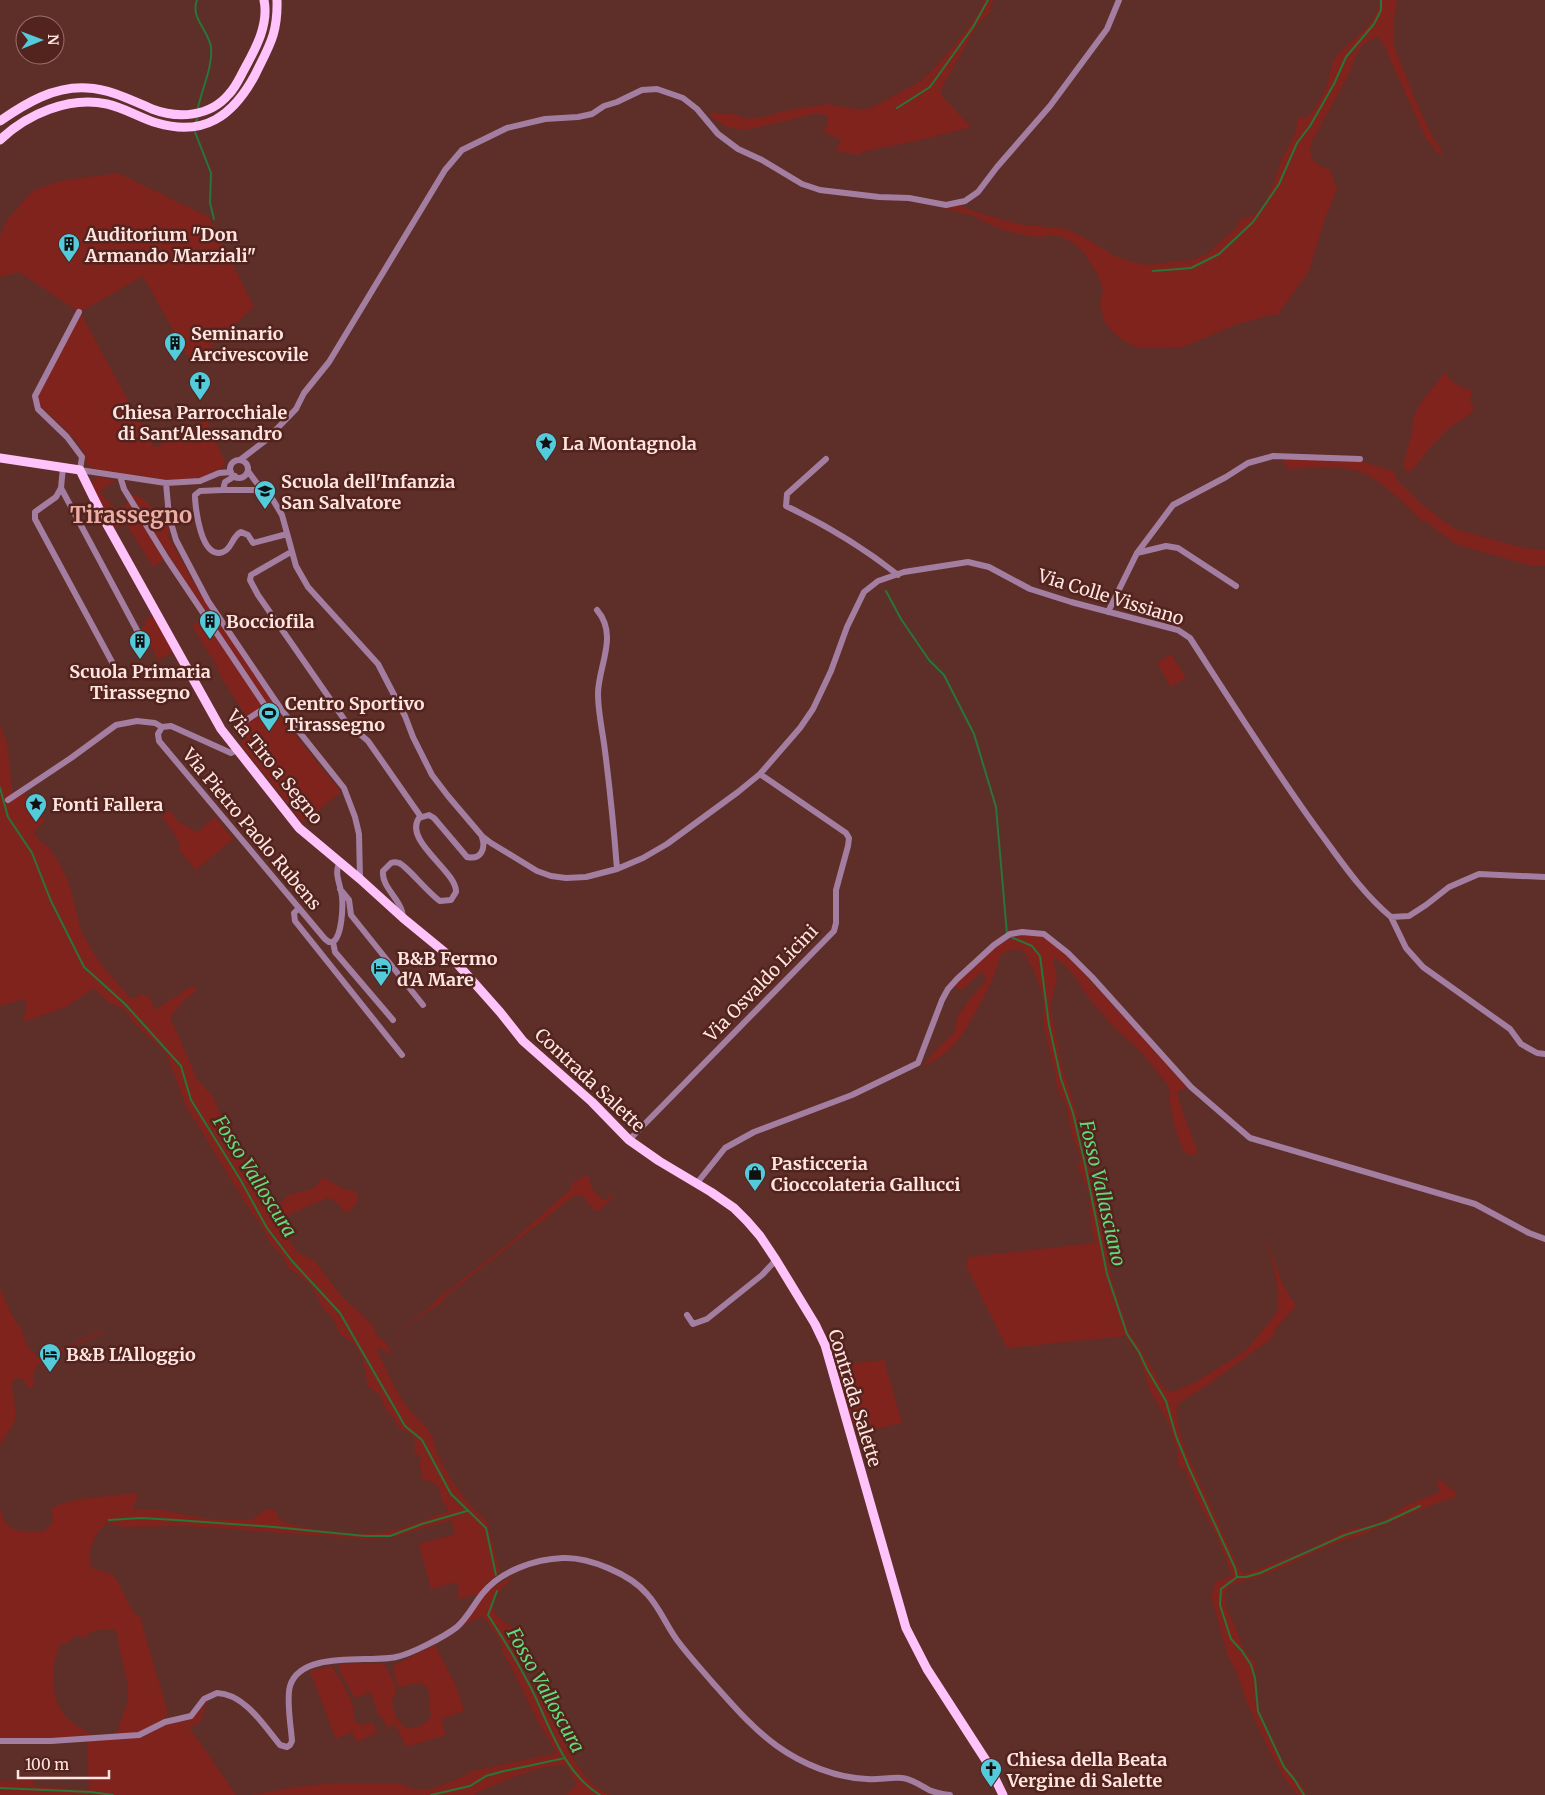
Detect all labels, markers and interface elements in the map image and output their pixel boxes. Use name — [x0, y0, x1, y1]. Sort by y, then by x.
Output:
north arrow — [15, 15, 65, 65]
text: N — [44, 34, 62, 45]
place label: Auditorium "Don Armando Marziali" — [84, 223, 256, 267]
building icon: Auditorium "Don Armando Marziali" — [57, 232, 81, 263]
place label: Seminario Arcivescovile — [190, 322, 309, 366]
building icon: Seminario Arcivescovile — [163, 331, 187, 362]
church icon: Chiesa Parrocchiale di Sant'Alessandro — [188, 370, 212, 401]
place label: Chiesa Parrocchiale di Sant'Alessandro — [113, 401, 288, 445]
place icon: La Montagnola — [534, 431, 558, 462]
place label: La Montagnola — [562, 432, 697, 455]
place label: Scuola dell'Infanzia San Salvatore — [281, 470, 455, 514]
school or university icon: Scuola dell'Infanzia San Salvatore — [253, 479, 277, 510]
district label: Tirassegno — [70, 501, 192, 529]
street label: Via Colle Vissiano — [1034, 564, 1187, 630]
building icon: Bocciofila — [198, 609, 222, 640]
place label: Bocciofila — [226, 610, 315, 633]
building icon: Scuola Primaria Tirassegno — [128, 629, 152, 660]
place label: Scuola Primaria Tirassegno — [69, 660, 211, 704]
place label: Centro Sportivo Tirassegno — [285, 692, 425, 736]
sports icon: Centro Sportivo Tirassegno — [257, 701, 281, 732]
street label: Via Tiro a Segno — [221, 704, 328, 829]
street label: Via Pietro Paolo Rubens — [177, 743, 327, 915]
place icon: Fonti Fallera — [24, 792, 48, 823]
place label: Fonti Fallera — [52, 793, 163, 816]
street label: Via Osvaldo Licini — [699, 920, 823, 1047]
place label: B&B Fermo d'A Mare — [397, 947, 498, 991]
hotel icon: B&B Fermo d'A Mare — [369, 956, 393, 987]
street label: Contrada Salette — [530, 1023, 650, 1137]
water label: Fosso Valloscura — [207, 1110, 302, 1241]
water label: Fosso Vallasciano — [1074, 1117, 1132, 1269]
place label: Pasticceria Cioccolateria Gallucci — [771, 1152, 960, 1196]
shop icon: Pasticceria Cioccolateria Gallucci — [743, 1161, 767, 1192]
street label: Contrada Salette — [823, 1327, 887, 1469]
hotel icon: B&B L'Alloggio — [38, 1342, 62, 1373]
place label: B&B L'Alloggio — [66, 1343, 196, 1366]
water label: Fosso Valloscura — [501, 1622, 590, 1757]
scale bar — [18, 1748, 109, 1780]
place label: Chiesa della Beata Vergine di Salette — [1006, 1748, 1167, 1792]
text: 100 m — [25, 1755, 69, 1774]
church icon: Chiesa della Beata Vergine di Salette — [979, 1757, 1003, 1788]

